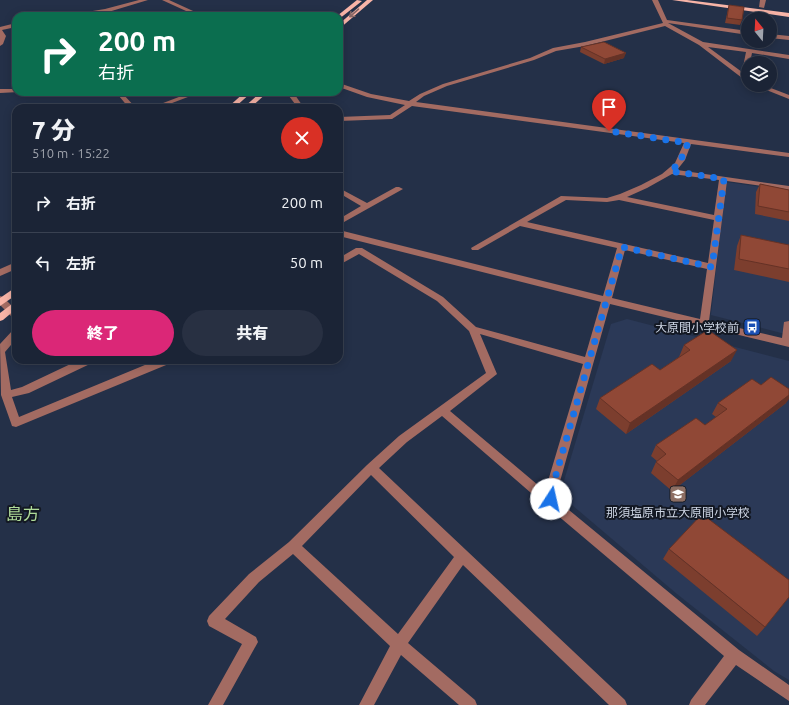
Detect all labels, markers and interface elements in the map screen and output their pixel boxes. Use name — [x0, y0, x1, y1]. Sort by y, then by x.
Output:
one-way arrow — [349, 9, 360, 18]
north arrow — [741, 12, 777, 48]
map controls — [741, 12, 777, 92]
text: 200 m — [98, 25, 176, 56]
icon: right — [32, 28, 84, 80]
button: layers — [741, 56, 777, 92]
text: 右折 — [98, 62, 134, 82]
pin — [592, 90, 626, 131]
icon: arrive — [598, 96, 620, 118]
text: 7 分 — [32, 117, 75, 144]
button: close — [281, 117, 323, 159]
text: 510 m · 15:22 — [32, 146, 110, 160]
icon: right — [32, 192, 54, 214]
text: 200 m — [281, 194, 323, 211]
text: 右折 — [66, 195, 96, 212]
icon: left — [32, 252, 54, 274]
text: 50 m — [290, 254, 323, 271]
text: 左折 — [66, 255, 96, 272]
button: 終了 — [32, 310, 174, 356]
button: 共有 — [182, 310, 323, 356]
bus stop icon: 大原間小学校前 — [742, 317, 762, 337]
place label: 大原間小学校前 — [655, 321, 739, 334]
position arrow — [530, 478, 572, 520]
school or university icon: 那須塩原市立大原間小学校 — [668, 484, 688, 504]
district label: 島方 — [6, 504, 40, 523]
place label: 那須塩原市立大原間小学校 — [606, 506, 750, 519]

